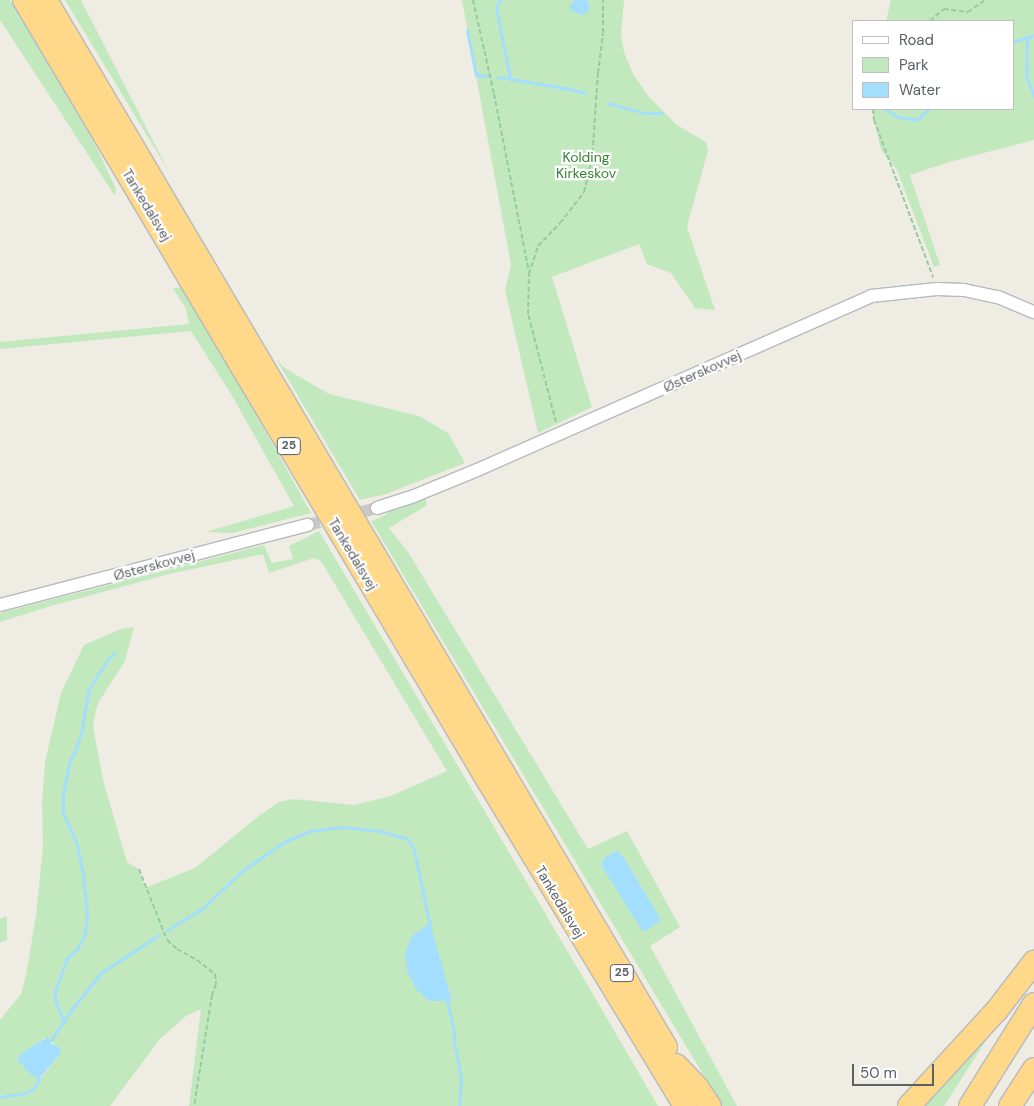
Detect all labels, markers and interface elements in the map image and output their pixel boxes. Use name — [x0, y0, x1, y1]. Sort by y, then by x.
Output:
legend — [852, 20, 1014, 110]
text: Road — [899, 30, 934, 50]
text: Park — [899, 55, 929, 75]
text: Water — [899, 80, 940, 100]
park label: Kolding Kirkeskov — [556, 149, 616, 182]
street label: Tankedalsvej — [119, 166, 175, 244]
street label: Østerskovvej — [661, 346, 743, 396]
road number: 25 — [276, 436, 302, 456]
street label: Tankedalsvej — [325, 515, 381, 593]
street label: Østerskovvej — [112, 546, 196, 584]
street label: Tankedalsvej — [532, 863, 588, 941]
road number: 25 — [610, 964, 634, 982]
scale bar — [854, 1054, 936, 1086]
text: 50 m — [860, 1063, 897, 1083]

